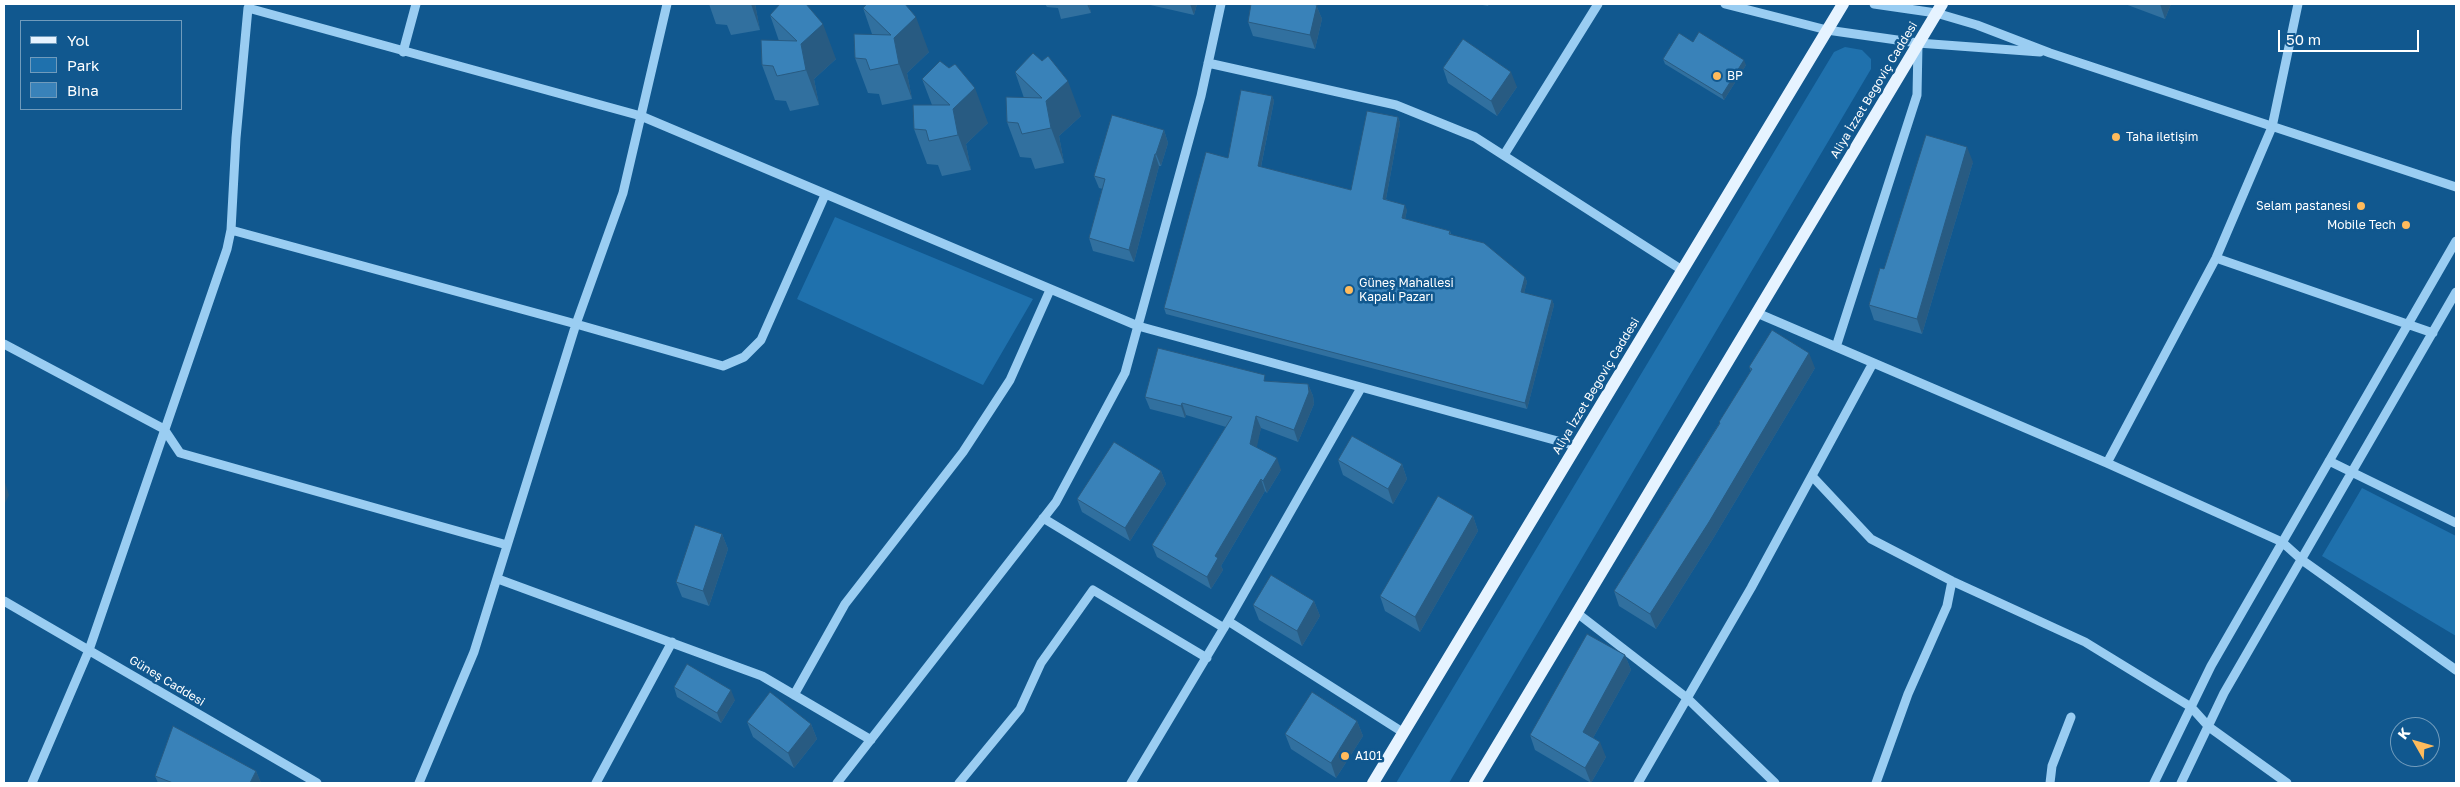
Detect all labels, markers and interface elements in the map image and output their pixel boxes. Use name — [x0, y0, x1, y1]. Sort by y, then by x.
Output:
street label: Aliya İzzet Begoviç Caddesi — [1827, 19, 1921, 161]
legend — [20, 20, 182, 110]
scale bar — [2280, 20, 2421, 52]
text: 50 m — [2286, 30, 2321, 48]
text: Yol — [67, 31, 89, 49]
text: Park — [67, 56, 99, 74]
place label: BP — [1727, 69, 1743, 83]
marker: BP — [1711, 70, 1723, 82]
text: Bina — [67, 81, 99, 99]
place label: Taha iletişim — [2126, 130, 2198, 144]
marker: Taha iletişim — [2110, 131, 2122, 143]
place label: Selam pastanesi — [2256, 199, 2351, 213]
marker: Selam pastanesi — [2355, 200, 2367, 212]
place label: Mobile Tech — [2327, 218, 2396, 232]
marker: Mobile Tech — [2400, 219, 2412, 231]
place label: Güneş Mahallesi Kapalı Pazarı — [1359, 276, 1454, 304]
marker: Güneş Mahallesi Kapalı Pazarı — [1343, 284, 1355, 296]
street label: Aliya İzzet Begoviç Caddesi — [1549, 315, 1643, 457]
street label: Güneş Caddesi — [127, 653, 207, 709]
north arrow — [2390, 717, 2440, 767]
text: K — [2394, 724, 2413, 742]
place label: A101 — [1355, 749, 1382, 763]
marker: A101 — [1339, 750, 1351, 762]

